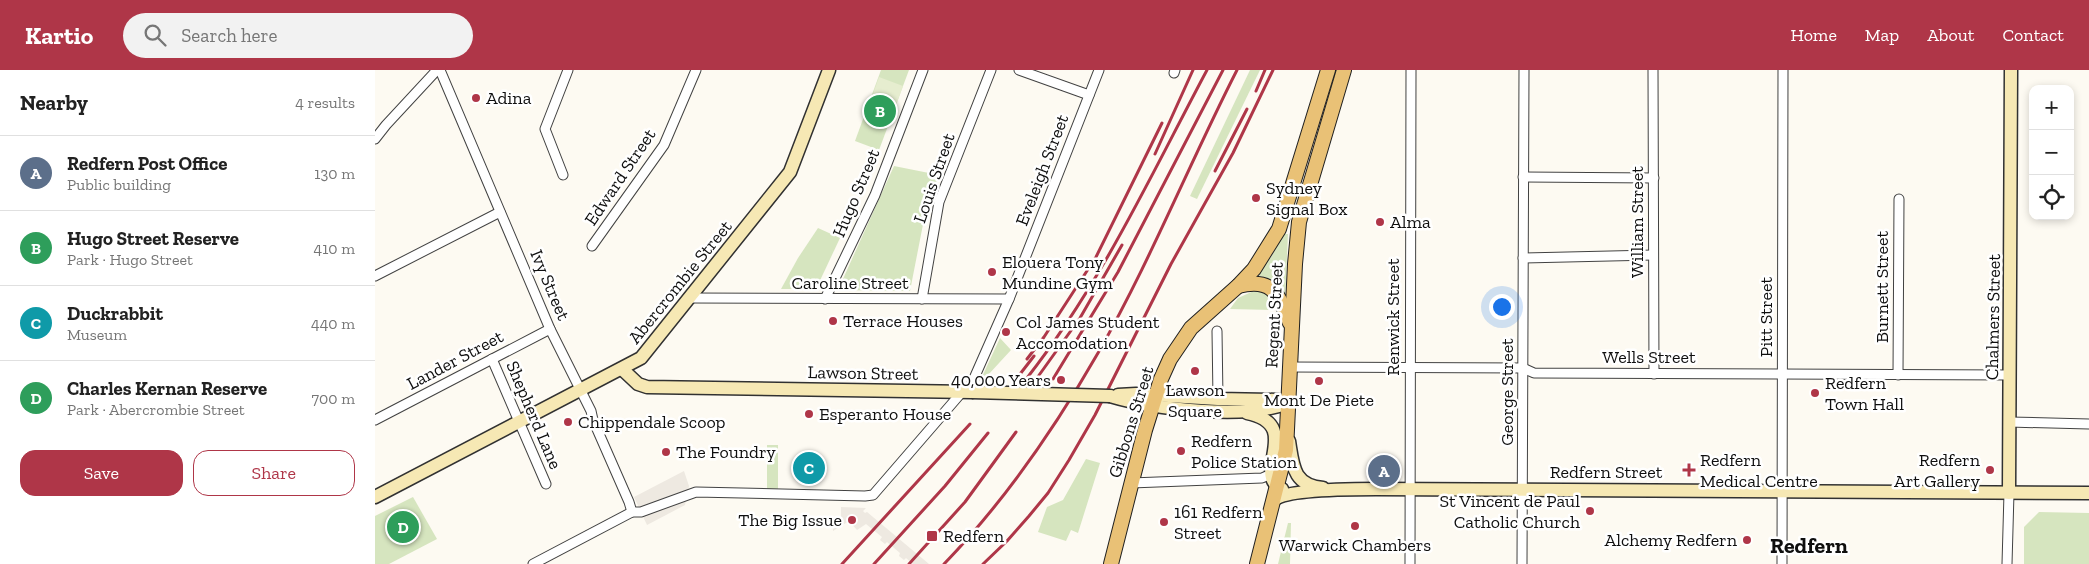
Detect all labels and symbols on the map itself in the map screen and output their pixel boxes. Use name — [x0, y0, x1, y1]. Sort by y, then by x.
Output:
place label: Adina — [486, 87, 532, 109]
marker: Adina — [470, 92, 482, 104]
pin: B — [864, 92, 896, 130]
street label: Eveleigh Street — [1011, 111, 1073, 229]
street label: Edward Street — [580, 124, 661, 229]
street label: Louis Street — [908, 130, 960, 226]
street label: Hugo Street — [828, 145, 885, 241]
street label: William Street — [1626, 166, 1648, 278]
place label: Sydney Signal Box — [1266, 177, 1347, 220]
marker: Sydney Signal Box — [1250, 192, 1262, 204]
place label: Alma — [1390, 211, 1431, 233]
street label: Abercrombie Street — [623, 216, 737, 348]
marker: Alma — [1374, 216, 1386, 228]
street label: Burnett Street — [1871, 231, 1893, 343]
street label: Ivy Street — [525, 246, 575, 324]
place label: Elouera Tony Mundine Gym — [1002, 251, 1113, 294]
street label: Chalmers Street — [1981, 253, 2005, 380]
street label: Renwick Street — [1382, 258, 1404, 376]
street label: Regent Street — [1260, 261, 1288, 369]
marker: Elouera Tony Mundine Gym — [986, 266, 998, 278]
street label: Caroline Street — [791, 272, 909, 294]
street label: Pitt Street — [1755, 277, 1777, 357]
your location — [1489, 294, 1515, 320]
place label: Terrace Houses — [843, 310, 963, 332]
place label: Col James Student Accomodation — [1016, 311, 1160, 354]
marker: Terrace Houses — [827, 315, 839, 327]
street label: Lander Street — [403, 325, 507, 395]
marker: Col James Student Accomodation — [1000, 326, 1012, 338]
street label: George Street — [1496, 338, 1518, 446]
street label: Wells Street — [1602, 346, 1696, 368]
street label: Shepherd Lane — [501, 358, 567, 472]
street label: Lawson Street — [807, 361, 919, 385]
street label: Gibbons Street — [1104, 363, 1159, 481]
marker: Lawson Square — [1189, 365, 1201, 377]
place label: 40,000 Years — [951, 369, 1051, 391]
place label: Redfern Town Hall — [1825, 372, 1904, 415]
marker: 40,000 Years — [1055, 374, 1067, 386]
marker: Mont De Piete — [1313, 375, 1325, 387]
place label: Lawson Square — [1165, 379, 1225, 422]
marker: Redfern Town Hall — [1809, 387, 1821, 399]
place label: Mont De Piete — [1264, 389, 1374, 411]
place label: Esperanto House — [819, 403, 951, 425]
marker: Esperanto House — [803, 408, 815, 420]
place label: Chippendale Scoop — [578, 411, 726, 433]
marker: Chippendale Scoop — [562, 416, 574, 428]
place label: Redfern Police Station — [1191, 430, 1298, 473]
place label: The Foundry — [676, 441, 777, 463]
marker: Redfern Police Station — [1175, 445, 1187, 457]
marker: The Foundry — [660, 446, 672, 458]
pin: C — [793, 449, 825, 487]
place label: Redfern Medical Centre — [1700, 449, 1818, 492]
place label: Redfern Art Gallery — [1894, 449, 1981, 492]
pin: A — [1368, 452, 1400, 490]
street label: Redfern Street — [1550, 461, 1663, 483]
marker: Redfern Medical Centre — [1682, 463, 1696, 477]
marker: Redfern Art Gallery — [1984, 464, 1996, 476]
place label: St Vincent de Paul Catholic Church — [1440, 490, 1580, 533]
place label: 161 Redfern Street — [1174, 501, 1263, 544]
marker: St Vincent de Paul Catholic Church — [1584, 505, 1596, 517]
pin: D — [387, 508, 419, 546]
place label: The Big Issue — [738, 509, 842, 531]
marker: The Big Issue — [846, 514, 858, 526]
marker: 161 Redfern Street — [1158, 516, 1170, 528]
marker: Warwick Chambers — [1349, 520, 1361, 532]
place label: Redfern — [943, 525, 1005, 547]
marker: Redfern — [925, 529, 939, 543]
place label: Alchemy Redfern — [1605, 529, 1738, 551]
district label: Redfern — [1770, 532, 1848, 559]
place label: Warwick Chambers — [1279, 534, 1431, 556]
marker: Alchemy Redfern — [1741, 534, 1753, 546]

